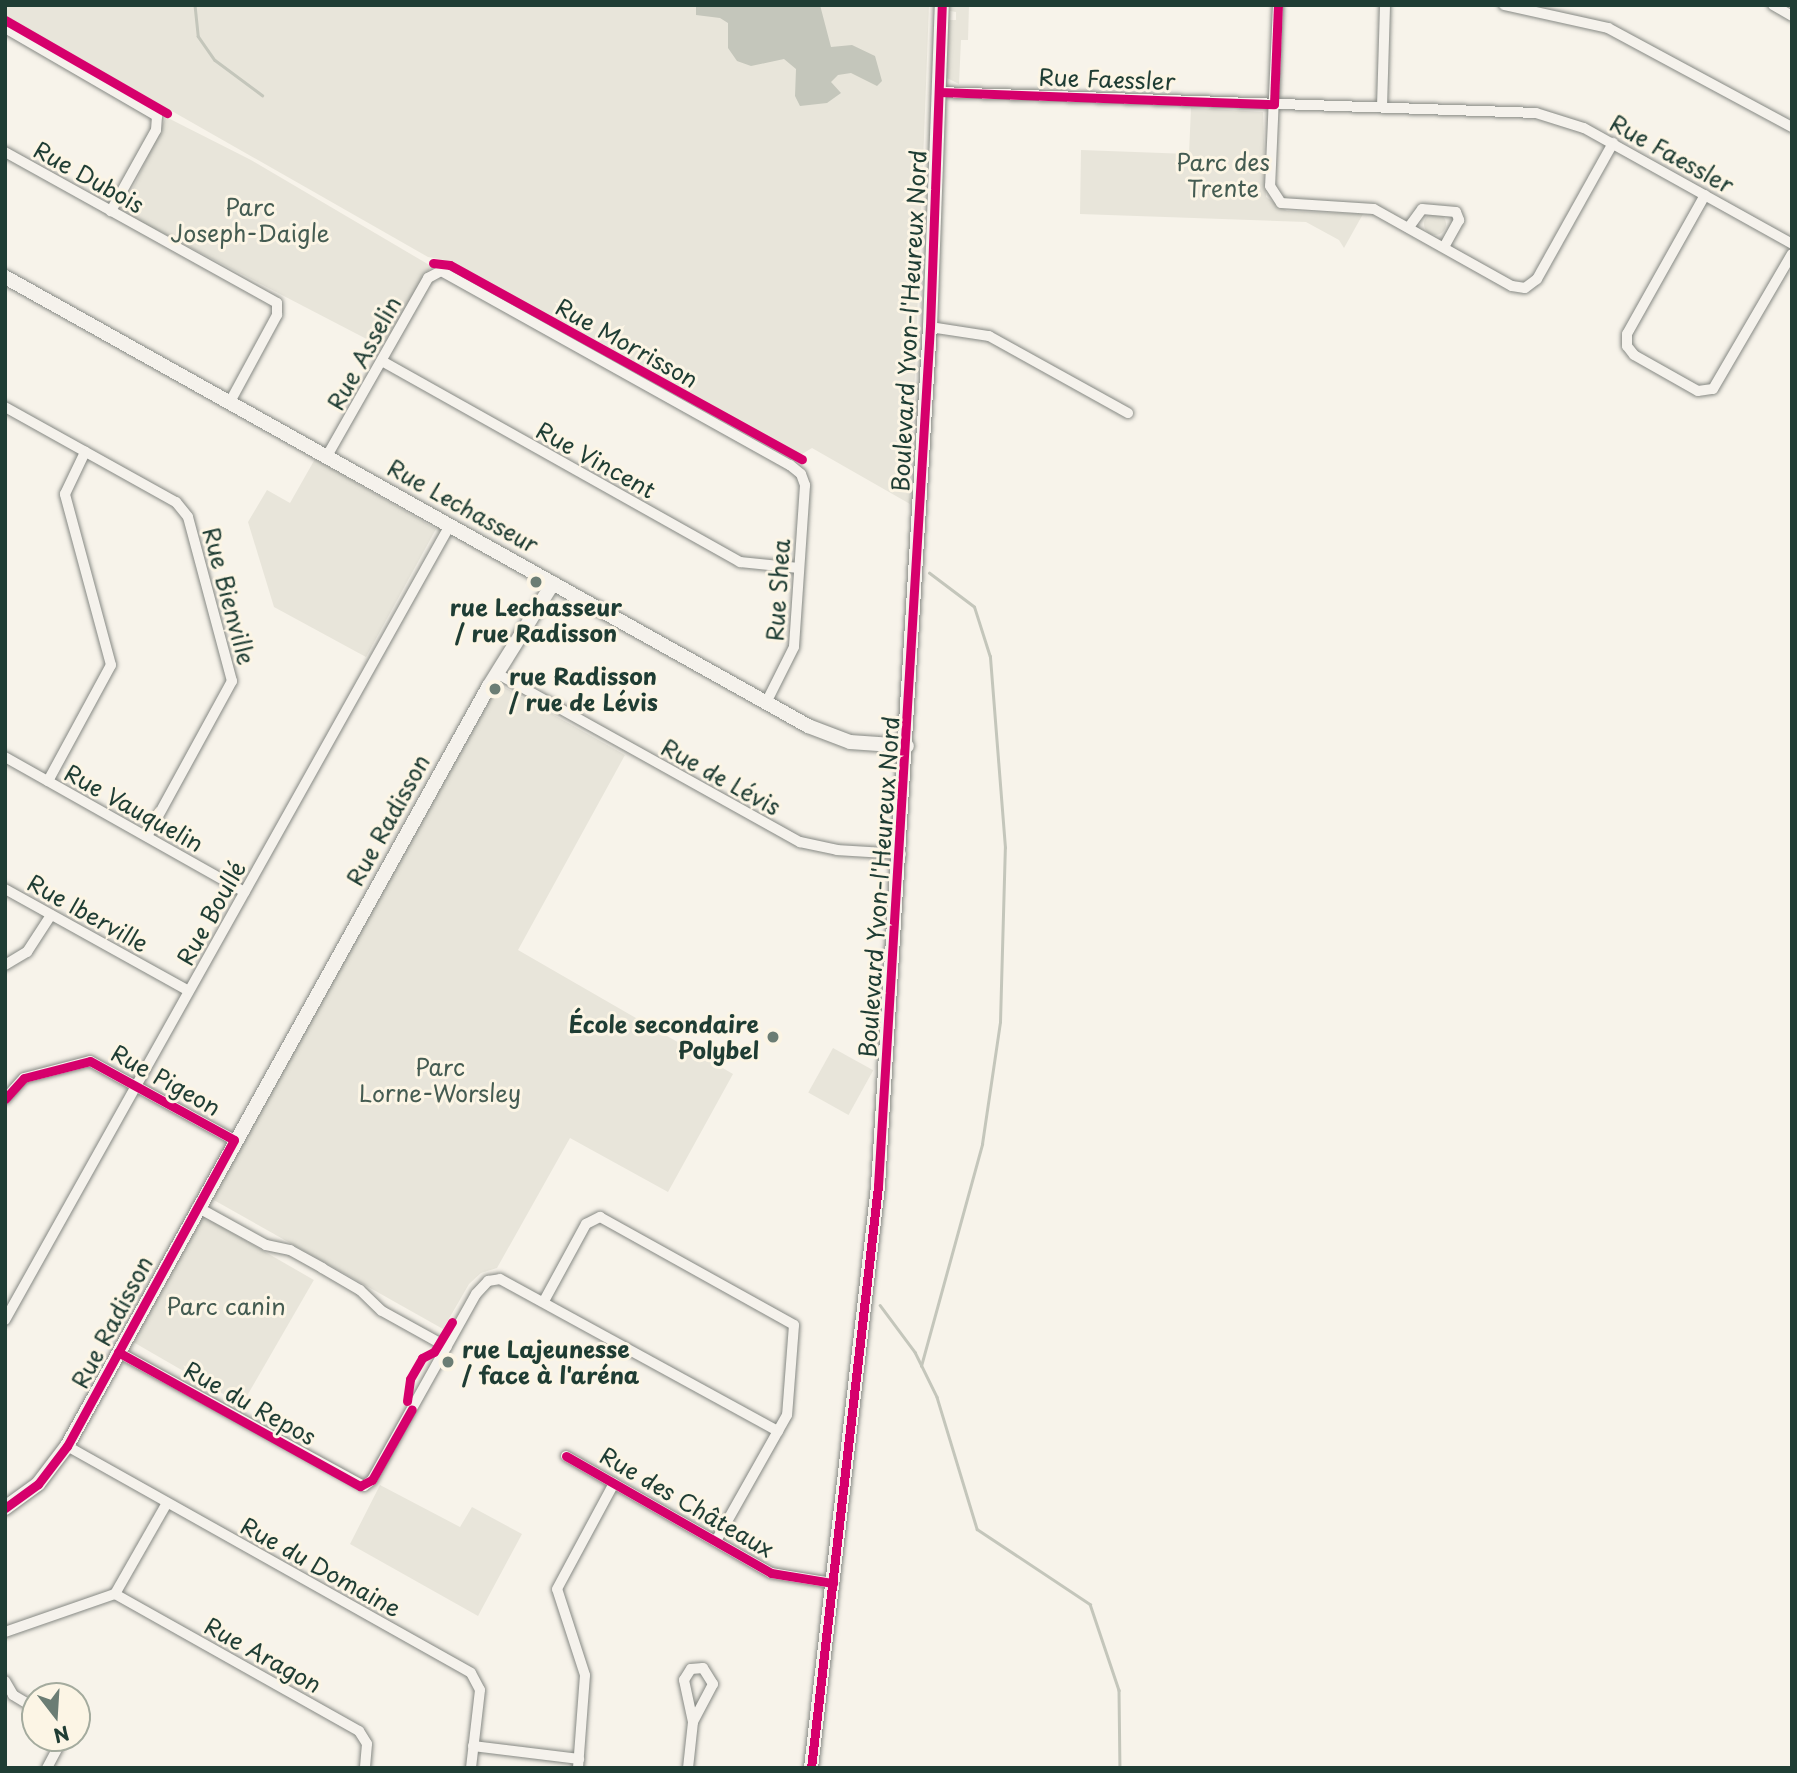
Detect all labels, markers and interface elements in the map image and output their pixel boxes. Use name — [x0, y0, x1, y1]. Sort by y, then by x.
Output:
street label: Rue Faessler — [1037, 63, 1177, 95]
street label: Rue Faessler — [1605, 108, 1739, 200]
street label: Rue Dubois — [28, 135, 150, 219]
street label: Boulevard Yvon-l'Heureux Nord — [886, 148, 932, 494]
park label: Parc des Trente — [1176, 148, 1270, 202]
park label: Parc Joseph-Daigle — [170, 193, 330, 247]
street label: Rue Asselin — [321, 291, 407, 415]
street label: Rue Morrisson — [551, 293, 703, 393]
street label: Rue Vincent — [531, 416, 661, 504]
street label: Rue Lechasseur — [382, 453, 544, 559]
street label: Rue Bienville — [197, 524, 261, 668]
street label: Rue Shea — [761, 537, 795, 643]
marker: rue Lechasseur / rue Radisson — [528, 574, 544, 590]
place label: rue Lechasseur / rue Radisson — [449, 593, 623, 647]
place label: rue Radisson / rue de Lévis — [509, 662, 661, 716]
marker: rue Radisson / rue de Lévis — [487, 681, 503, 697]
street label: Boulevard Yvon-l'Heureux Nord — [853, 714, 905, 1060]
street label: Rue de Lévis — [655, 732, 787, 822]
street label: Rue Radisson — [340, 749, 436, 891]
street label: Rue Vauquelin — [58, 758, 210, 858]
street label: Rue Boullé — [170, 855, 252, 971]
street label: Rue Iberville — [22, 868, 154, 958]
place label: École secondaire Polybel — [565, 1010, 759, 1064]
marker: École secondaire Polybel — [765, 1029, 781, 1045]
street label: Rue Pigeon — [106, 1038, 226, 1122]
park label: Parc Lorne-Worsley — [359, 1053, 521, 1107]
street label: Rue Radisson — [65, 1250, 159, 1394]
park label: Parc canin — [167, 1292, 285, 1320]
place label: rue Lajeunesse / face à l'aréna — [462, 1335, 640, 1389]
marker: rue Lajeunesse / face à l'aréna — [440, 1354, 456, 1370]
street label: Rue du Repos — [179, 1355, 321, 1451]
street label: Rue des Châteaux — [594, 1440, 780, 1564]
street label: Rue du Domaine — [234, 1511, 408, 1623]
street label: Rue Aragon — [199, 1611, 327, 1699]
north arrow — [21, 1682, 91, 1752]
text: N — [50, 1720, 73, 1751]

